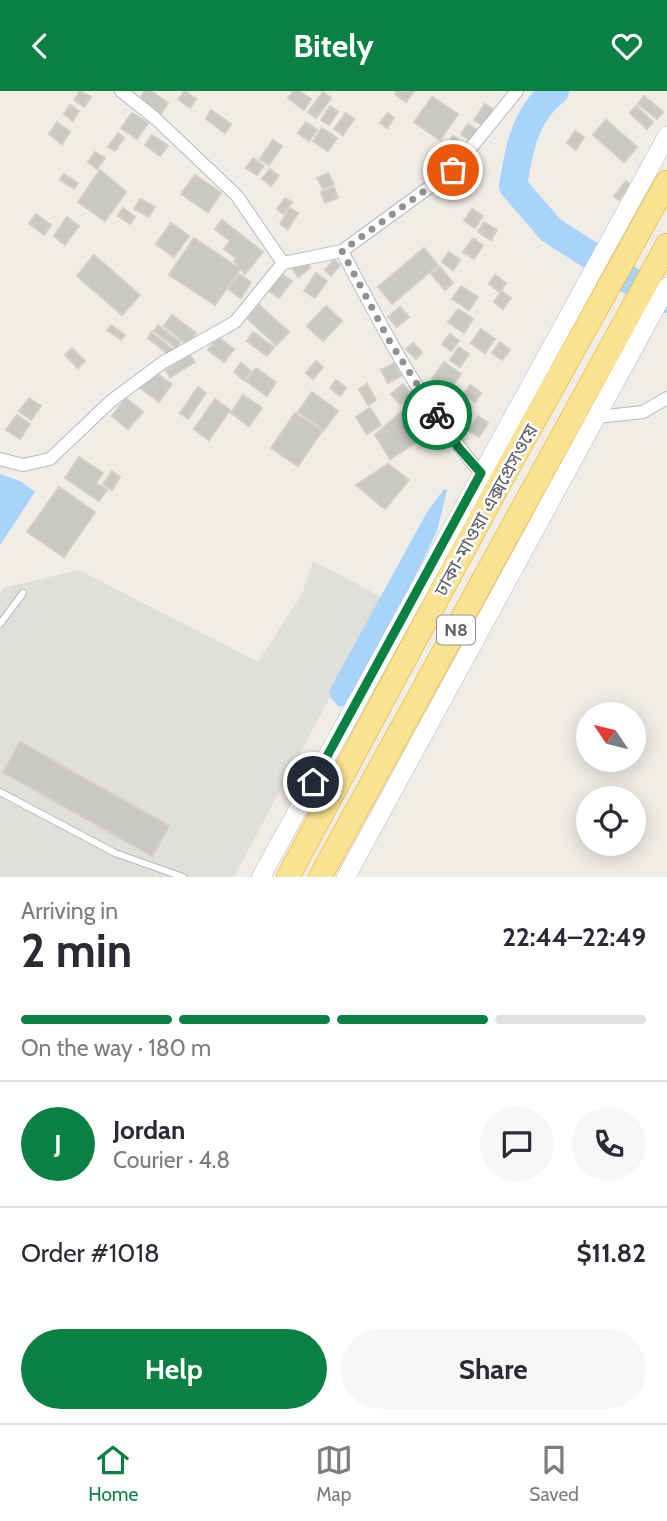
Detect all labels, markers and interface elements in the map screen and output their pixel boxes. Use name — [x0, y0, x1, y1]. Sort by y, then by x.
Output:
text: Bitely — [293, 26, 374, 65]
icon: back — [21, 27, 59, 65]
icon: heart — [608, 27, 646, 65]
pin — [423, 140, 483, 200]
icon: bag — [434, 151, 472, 189]
courier — [402, 380, 472, 450]
icon: bike — [418, 396, 456, 434]
street label: ঢাকা-মাওয়া এক্সপ্রেসওয়ে — [429, 419, 543, 601]
road number: N8 — [437, 615, 475, 645]
north arrow — [576, 702, 646, 772]
map controls — [576, 702, 646, 856]
pin — [283, 752, 343, 812]
icon: home — [294, 763, 332, 801]
button: locate — [576, 786, 646, 856]
text: Arriving in — [21, 897, 118, 925]
text: 22:44–22:49 — [502, 921, 646, 953]
text: 2 min — [21, 923, 132, 979]
text: On the way · 180 m — [21, 1034, 211, 1062]
button: chat — [480, 1107, 554, 1181]
button: phone — [572, 1107, 646, 1181]
text: Jordan — [113, 1114, 185, 1146]
text: J — [54, 1128, 62, 1160]
text: Courier · 4.8 — [113, 1146, 230, 1174]
text: Order #1018 — [21, 1237, 160, 1269]
text: $11.82 — [577, 1237, 646, 1269]
button: Help — [21, 1329, 327, 1409]
button: Share — [341, 1329, 646, 1409]
tab: Home — [88, 1441, 138, 1506]
tab: Map — [315, 1441, 353, 1506]
tab: Saved — [529, 1441, 579, 1506]

